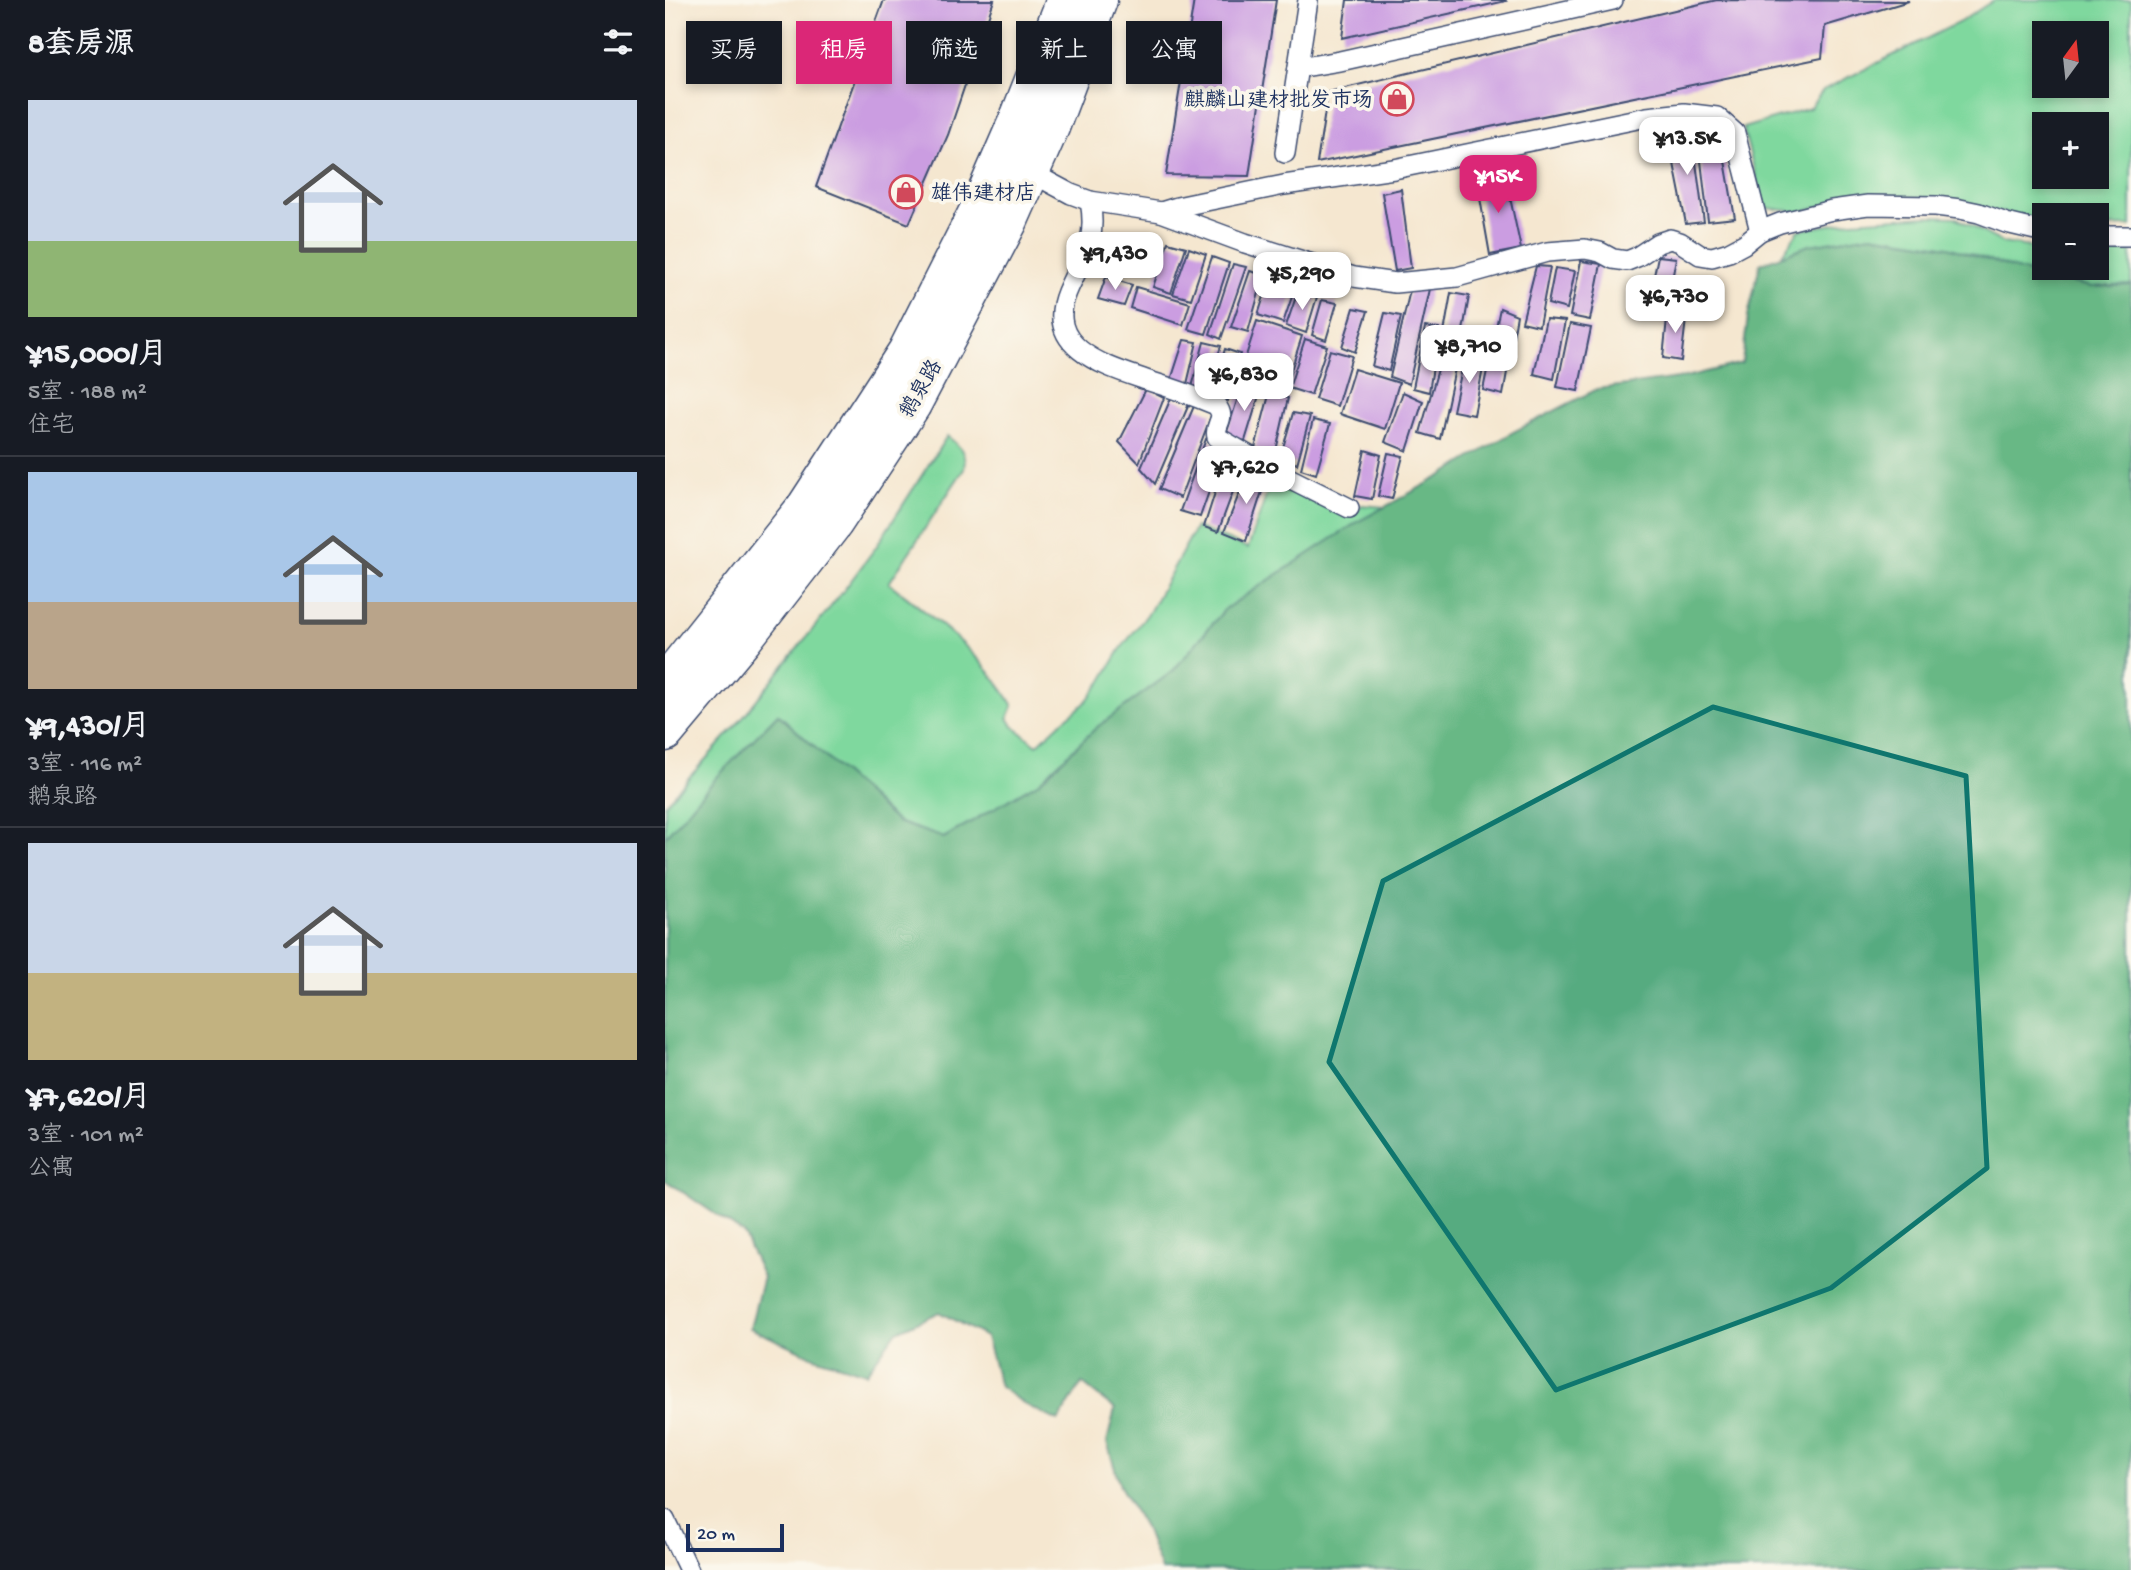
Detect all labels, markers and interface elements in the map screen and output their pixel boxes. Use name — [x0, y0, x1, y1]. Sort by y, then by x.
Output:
chip: 买房 — [686, 21, 782, 84]
chip: 租房 — [796, 21, 892, 84]
chip: 筛选 — [906, 21, 1002, 84]
chip: 新上 — [1016, 21, 1112, 84]
chip: 公寓 — [1126, 21, 1222, 84]
north arrow — [2032, 21, 2109, 98]
map controls — [2032, 21, 2109, 280]
icon: filters — [599, 23, 637, 61]
text: 8套房源 — [28, 29, 134, 64]
shop icon: 麒麟山建材批发市场 — [1378, 80, 1416, 118]
place label: 麒麟山建材批发市场 — [1184, 88, 1373, 115]
button: + — [2032, 112, 2109, 189]
pin: ¥13.5K — [1630, 118, 1744, 177]
text: ¥13.5K — [1655, 126, 1719, 153]
icon: home — [270, 145, 396, 271]
pin: ¥15K — [1457, 156, 1539, 215]
text: ¥15K — [1476, 164, 1520, 191]
shop icon: 雄伟建材店 — [887, 173, 925, 211]
place label: 雄伟建材店 — [931, 181, 1036, 208]
button: − — [2032, 203, 2109, 280]
pin: ¥9,430 — [1058, 232, 1172, 292]
text: ¥9,430 — [1082, 241, 1148, 268]
pin: ¥5,290 — [1245, 252, 1359, 312]
text: ¥5,290 — [1269, 261, 1335, 288]
pin: ¥6,730 — [1618, 276, 1732, 335]
text: ¥6,730 — [1642, 284, 1708, 311]
pin: ¥8,710 — [1412, 326, 1526, 385]
text: ¥8,710 — [1437, 334, 1501, 361]
text: ¥15,000/月 — [28, 339, 168, 374]
pin: ¥6,830 — [1187, 354, 1301, 413]
street label: 鹅泉路 — [895, 355, 950, 423]
text: ¥6,830 — [1210, 362, 1278, 389]
text: 5室 · 188 m² — [28, 380, 147, 407]
text: 住宅 — [28, 413, 74, 440]
pin: ¥7,620 — [1189, 447, 1303, 506]
text: ¥7,620 — [1213, 455, 1279, 482]
icon: home — [270, 517, 396, 643]
text: ¥9,430/月 — [28, 711, 150, 746]
text: 3室 · 116 m² — [28, 752, 142, 779]
text: 鹅泉路 — [28, 785, 97, 812]
icon: home — [270, 888, 396, 1014]
text: ¥7,620/月 — [28, 1082, 151, 1117]
text: 3室 · 101 m² — [28, 1123, 144, 1150]
text: 公寓 — [28, 1156, 74, 1183]
scale bar — [686, 1521, 784, 1553]
text: 20 m — [697, 1524, 735, 1547]

